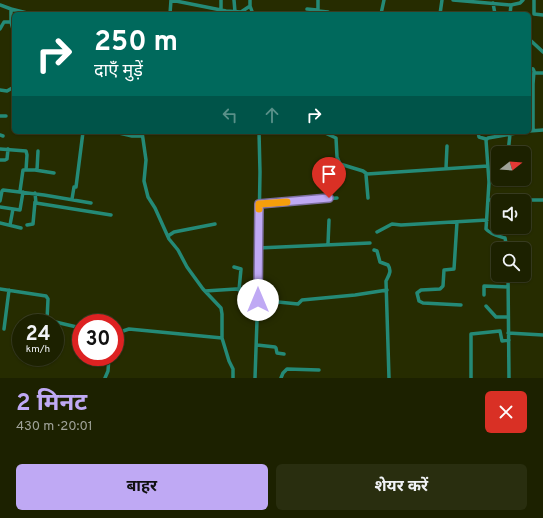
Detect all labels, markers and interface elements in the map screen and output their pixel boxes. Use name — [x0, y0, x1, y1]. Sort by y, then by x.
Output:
text: 250 m — [94, 25, 178, 61]
icon: right — [28, 28, 80, 80]
text: दाएँ मुड़ें — [94, 60, 143, 83]
icon: left — [219, 104, 241, 126]
icon: ahead — [261, 104, 283, 126]
icon: right — [303, 104, 325, 126]
north arrow — [491, 146, 531, 186]
map controls — [491, 146, 531, 282]
pin — [312, 157, 346, 198]
icon: arrive — [318, 163, 340, 185]
button: sound — [491, 194, 531, 234]
button: search — [491, 242, 531, 282]
position arrow — [237, 279, 279, 321]
speed limit sign: 30 — [72, 314, 124, 366]
text: 24 — [25, 322, 51, 348]
text: km/h — [26, 343, 50, 356]
text: 2 मिनट — [16, 389, 87, 419]
button: close — [485, 391, 527, 433]
text: 430 m · 20:01 — [16, 419, 93, 435]
button: बाहर — [16, 464, 268, 510]
button: शेयर करें — [276, 464, 527, 510]

